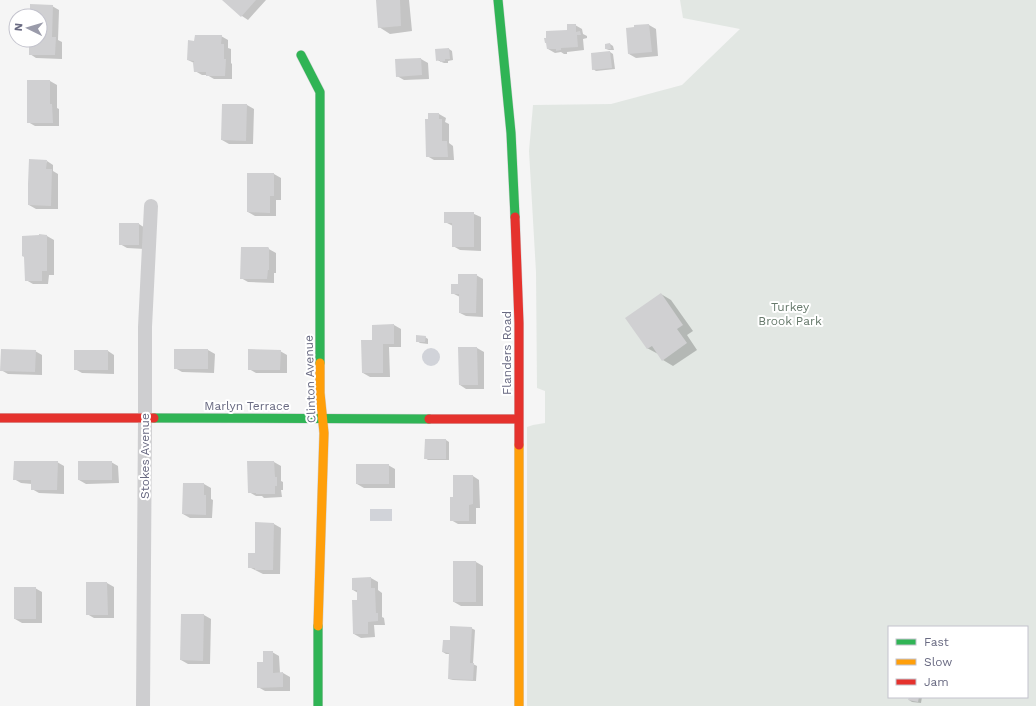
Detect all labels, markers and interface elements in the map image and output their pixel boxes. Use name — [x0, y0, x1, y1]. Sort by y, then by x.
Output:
north arrow — [8, 8, 48, 48]
text: N — [12, 23, 25, 32]
park label: Turkey Brook Park — [758, 300, 822, 328]
street label: Flanders Road — [500, 311, 514, 395]
street label: Clinton Avenue — [301, 335, 319, 423]
street label: Marlyn Terrace — [204, 399, 290, 413]
street label: Stokes Avenue — [138, 413, 152, 499]
legend — [888, 626, 1028, 698]
text: Fast — [924, 635, 949, 649]
text: Slow — [924, 655, 952, 669]
text: Jam — [924, 675, 949, 689]

